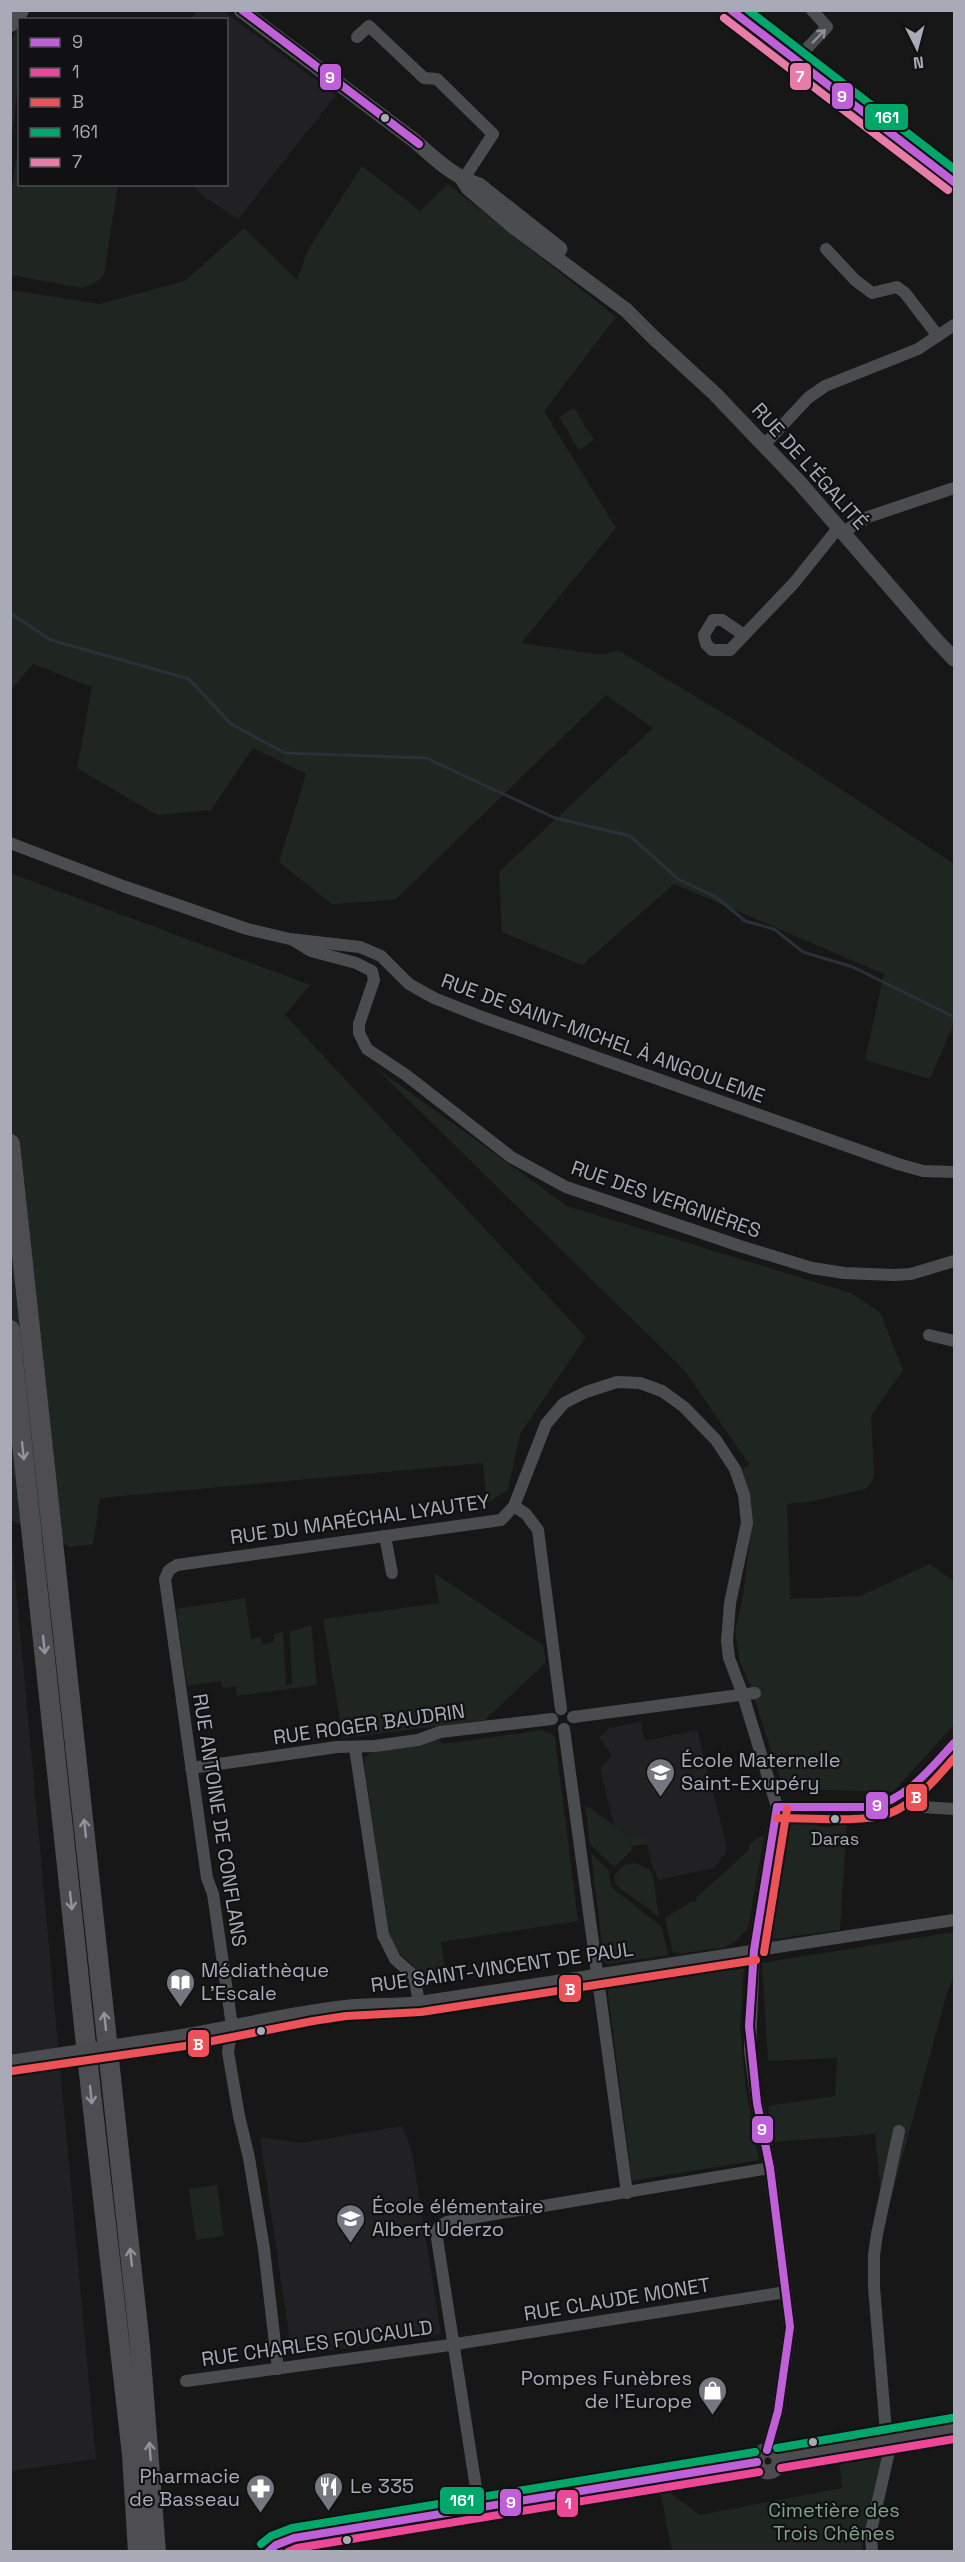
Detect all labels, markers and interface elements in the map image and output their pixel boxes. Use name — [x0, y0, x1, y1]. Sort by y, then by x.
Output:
legend — [18, 18, 228, 186]
north arrow — [887, 18, 947, 78]
one-way arrow — [811, 29, 825, 44]
text: 9 — [72, 30, 83, 53]
text: N — [912, 51, 925, 73]
text: 1 — [72, 60, 80, 83]
line badge: 7 — [789, 62, 812, 91]
line badge: 9 — [319, 63, 342, 91]
text: 7 — [796, 66, 805, 87]
text: 9 — [325, 67, 335, 88]
line badge: 9 — [831, 82, 854, 110]
text: 9 — [837, 86, 847, 107]
text: B — [72, 90, 84, 113]
line badge: 161 — [864, 103, 909, 131]
text: 161 — [875, 107, 899, 128]
unlabelled marker — [379, 112, 391, 124]
text: 161 — [72, 120, 98, 143]
text: 7 — [72, 150, 82, 173]
street label: RUE DE L'ÉGALITÉ — [746, 397, 874, 535]
street label: RUE DE SAINT-MICHEL À ANGOULEME — [438, 967, 768, 1109]
street label: RUE DES VERGNIÈRES — [568, 1154, 764, 1244]
one-way arrow — [18, 1441, 29, 1460]
street label: RUE DU MARÉCHAL LYAUTEY — [228, 1488, 492, 1550]
one-way arrow — [39, 1634, 50, 1654]
street label: RUE ANTOINE DE CONFLANS — [187, 1692, 253, 1948]
street label: RUE ROGER BAUDRIN — [271, 1698, 467, 1750]
place label: École Maternelle Saint-Exupéry — [681, 1747, 841, 1796]
school or university icon: École Maternelle Saint-Exupéry — [644, 1756, 676, 1798]
line badge: B — [905, 1783, 928, 1812]
text: B — [911, 1787, 921, 1808]
line badge: 9 — [865, 1791, 889, 1820]
text: 9 — [872, 1795, 882, 1816]
marker: Daras — [829, 1813, 841, 1825]
one-way arrow — [79, 1818, 90, 1838]
place label: Daras — [811, 1827, 859, 1850]
one-way arrow — [66, 1891, 77, 1911]
street label: RUE SAINT-VINCENT DE PAUL — [369, 1936, 635, 1998]
place label: Médiathèque L'Escale — [201, 1957, 329, 2006]
library icon: Médiathèque L'Escale — [164, 1966, 196, 2008]
line badge: B — [558, 1974, 582, 2003]
text: B — [565, 1979, 575, 2000]
one-way arrow — [99, 2012, 110, 2032]
unlabelled marker — [255, 2025, 267, 2037]
line badge: B — [187, 2029, 210, 2058]
text: B — [193, 2034, 203, 2055]
one-way arrow — [86, 2085, 97, 2105]
line badge: 9 — [751, 2115, 774, 2144]
text: 9 — [757, 2119, 767, 2140]
place label: École élémentaire Albert Uderzo — [372, 2193, 544, 2242]
school or university icon: École élémentaire Albert Uderzo — [335, 2202, 367, 2244]
one-way arrow — [125, 2248, 136, 2268]
street label: RUE CLAUDE MONET — [522, 2271, 712, 2327]
street label: RUE CHARLES FOUCAULD — [200, 2314, 434, 2372]
place label: Pompes Funèbres de l'Europe — [521, 2365, 692, 2414]
shop icon: Pompes Funèbres de l'Europe — [697, 2374, 729, 2416]
unlabelled marker — [807, 2436, 819, 2448]
one-way arrow — [144, 2442, 155, 2462]
place label: Pharmacie de Basseau — [129, 2463, 240, 2512]
restaurant icon: Le 335 — [313, 2470, 345, 2512]
pharmacy icon: Pharmacie de Basseau — [245, 2472, 277, 2514]
place label: Le 335 — [350, 2473, 414, 2499]
line badge: 161 — [439, 2486, 485, 2515]
line badge: 9 — [499, 2488, 522, 2517]
line badge: 1 — [556, 2489, 579, 2518]
text: 161 — [450, 2490, 474, 2511]
text: 9 — [506, 2492, 516, 2513]
text: 1 — [564, 2493, 572, 2514]
park label: Cimetière des Trois Chênes — [768, 2497, 900, 2546]
unlabelled marker — [341, 2534, 353, 2546]

